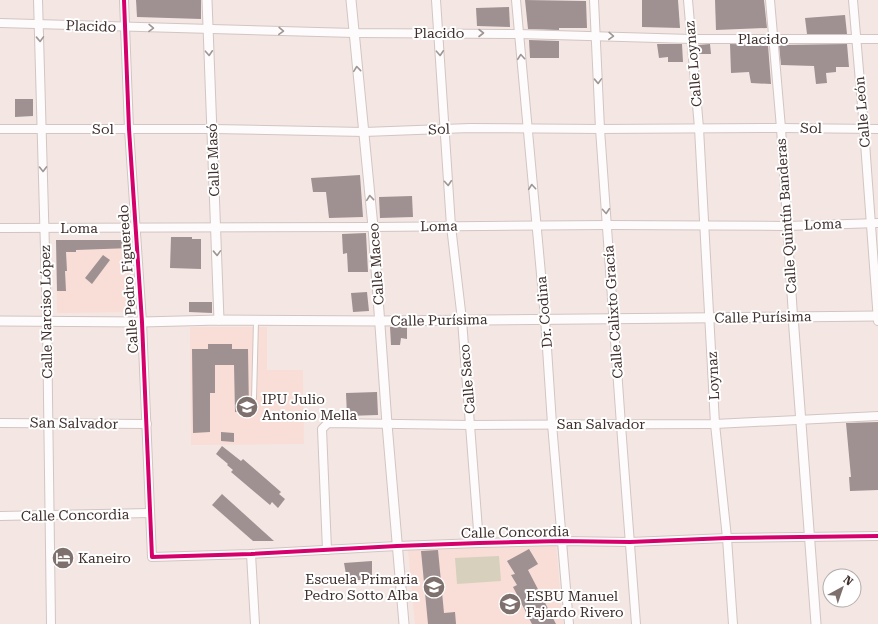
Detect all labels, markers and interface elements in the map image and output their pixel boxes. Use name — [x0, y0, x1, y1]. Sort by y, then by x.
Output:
street label: Placido — [65, 17, 117, 35]
street label: Calle Loynaz — [681, 20, 705, 108]
one-way arrow — [148, 24, 154, 32]
street label: Placido — [414, 25, 464, 41]
one-way arrow — [278, 26, 284, 35]
one-way arrow — [478, 29, 484, 37]
street label: Placido — [738, 31, 788, 47]
one-way arrow — [608, 32, 614, 40]
one-way arrow — [36, 36, 44, 42]
one-way arrow — [204, 50, 213, 56]
one-way arrow — [435, 50, 444, 56]
one-way arrow — [517, 54, 526, 60]
one-way arrow — [353, 66, 362, 72]
street label: Calle León — [851, 76, 873, 148]
one-way arrow — [594, 78, 602, 84]
street label: Sol — [800, 120, 823, 136]
street label: Sol — [92, 121, 115, 137]
street label: Sol — [428, 121, 451, 137]
street label: Calle Masó — [204, 123, 222, 197]
street label: Calle Quintín Banderas — [773, 138, 799, 294]
one-way arrow — [39, 166, 47, 172]
one-way arrow — [444, 180, 453, 186]
one-way arrow — [528, 184, 537, 190]
one-way arrow — [366, 195, 375, 201]
street label: Calle Pedro Figueredo — [115, 204, 141, 354]
one-way arrow — [602, 208, 611, 214]
street label: Loma — [804, 215, 843, 233]
street label: Loma — [420, 218, 458, 234]
street label: Loma — [60, 220, 98, 236]
street label: Calle Maceo — [365, 222, 387, 306]
street label: Calle Calixto Gracía — [600, 244, 626, 379]
street label: Calle Narciso López — [37, 245, 55, 379]
one-way arrow — [212, 250, 221, 256]
street label: Dr. Codina — [533, 275, 555, 349]
street label: Calle Purísima — [714, 308, 812, 326]
street label: Calle Purísima — [390, 311, 488, 329]
street label: Calle Saco — [456, 343, 478, 415]
street label: Loynaz — [704, 351, 722, 401]
place label: IPU Julio Antonio Mella — [262, 391, 358, 423]
school or university icon: IPU Julio Antonio Mella — [234, 394, 260, 420]
street label: San Salvador — [30, 414, 119, 432]
street label: San Salvador — [557, 416, 645, 432]
street label: Calle Concordia — [21, 506, 130, 524]
street label: Calle Concordia — [461, 523, 570, 541]
hotel icon: Kaneiro — [50, 545, 76, 571]
place label: Kaneiro — [78, 550, 131, 566]
north arrow — [822, 568, 862, 608]
place label: Escuela Primaria Pedro Sotto Alba — [304, 571, 418, 603]
text: N — [841, 573, 856, 589]
school or university icon: Escuela Primaria Pedro Sotto Alba — [421, 574, 447, 600]
place label: ESBU Manuel Fajardo Rivero — [526, 588, 624, 620]
school or university icon: ESBU Manuel Fajardo Rivero — [497, 591, 523, 617]

